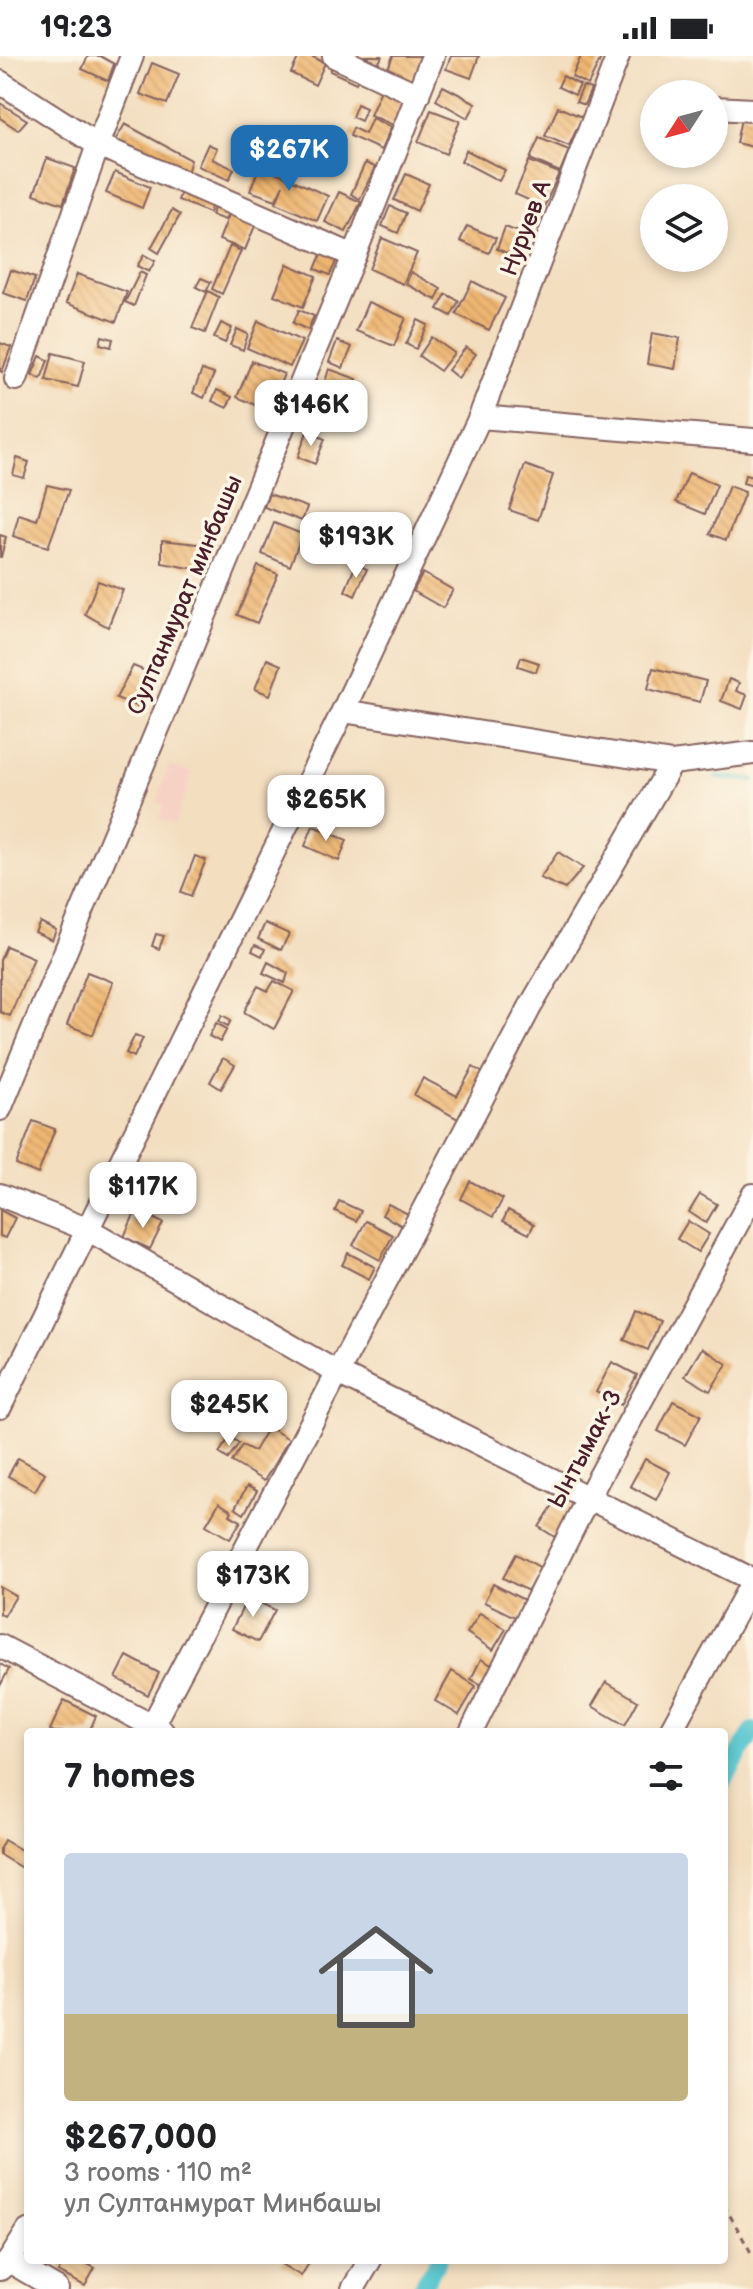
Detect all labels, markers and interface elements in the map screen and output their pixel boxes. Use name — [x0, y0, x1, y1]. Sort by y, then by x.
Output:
text: 19:23 — [40, 10, 112, 46]
north arrow — [640, 80, 728, 168]
map controls — [640, 80, 728, 272]
pin: $267K — [233, 125, 345, 193]
text: $267K — [249, 135, 329, 166]
street label: Нуруев А — [494, 176, 558, 280]
button: layers — [640, 184, 728, 272]
pin: $146K — [255, 380, 367, 448]
text: $146K — [273, 390, 349, 421]
street label: Султанмурат минбашы — [121, 471, 249, 719]
pin: $193K — [300, 512, 412, 580]
text: $193K — [318, 522, 394, 553]
pin: $265K — [270, 775, 382, 843]
text: $265K — [285, 785, 367, 816]
pin: $117K — [87, 1162, 199, 1230]
text: $117K — [107, 1172, 179, 1203]
pin: $245K — [173, 1380, 285, 1448]
street label: Ынтымак-3 — [542, 1385, 628, 1513]
text: $245K — [189, 1390, 269, 1421]
pin: $173K — [197, 1551, 309, 1619]
text: $173K — [215, 1561, 291, 1592]
icon: filters — [644, 1754, 688, 1798]
text: 7 homes — [64, 1756, 195, 1797]
icon: home — [304, 1905, 448, 2049]
text: $267,000 — [64, 2117, 217, 2158]
text: 3 rooms · 110 m² — [64, 2158, 252, 2189]
text: ул Султанмурат Минбашы — [64, 2189, 381, 2220]

